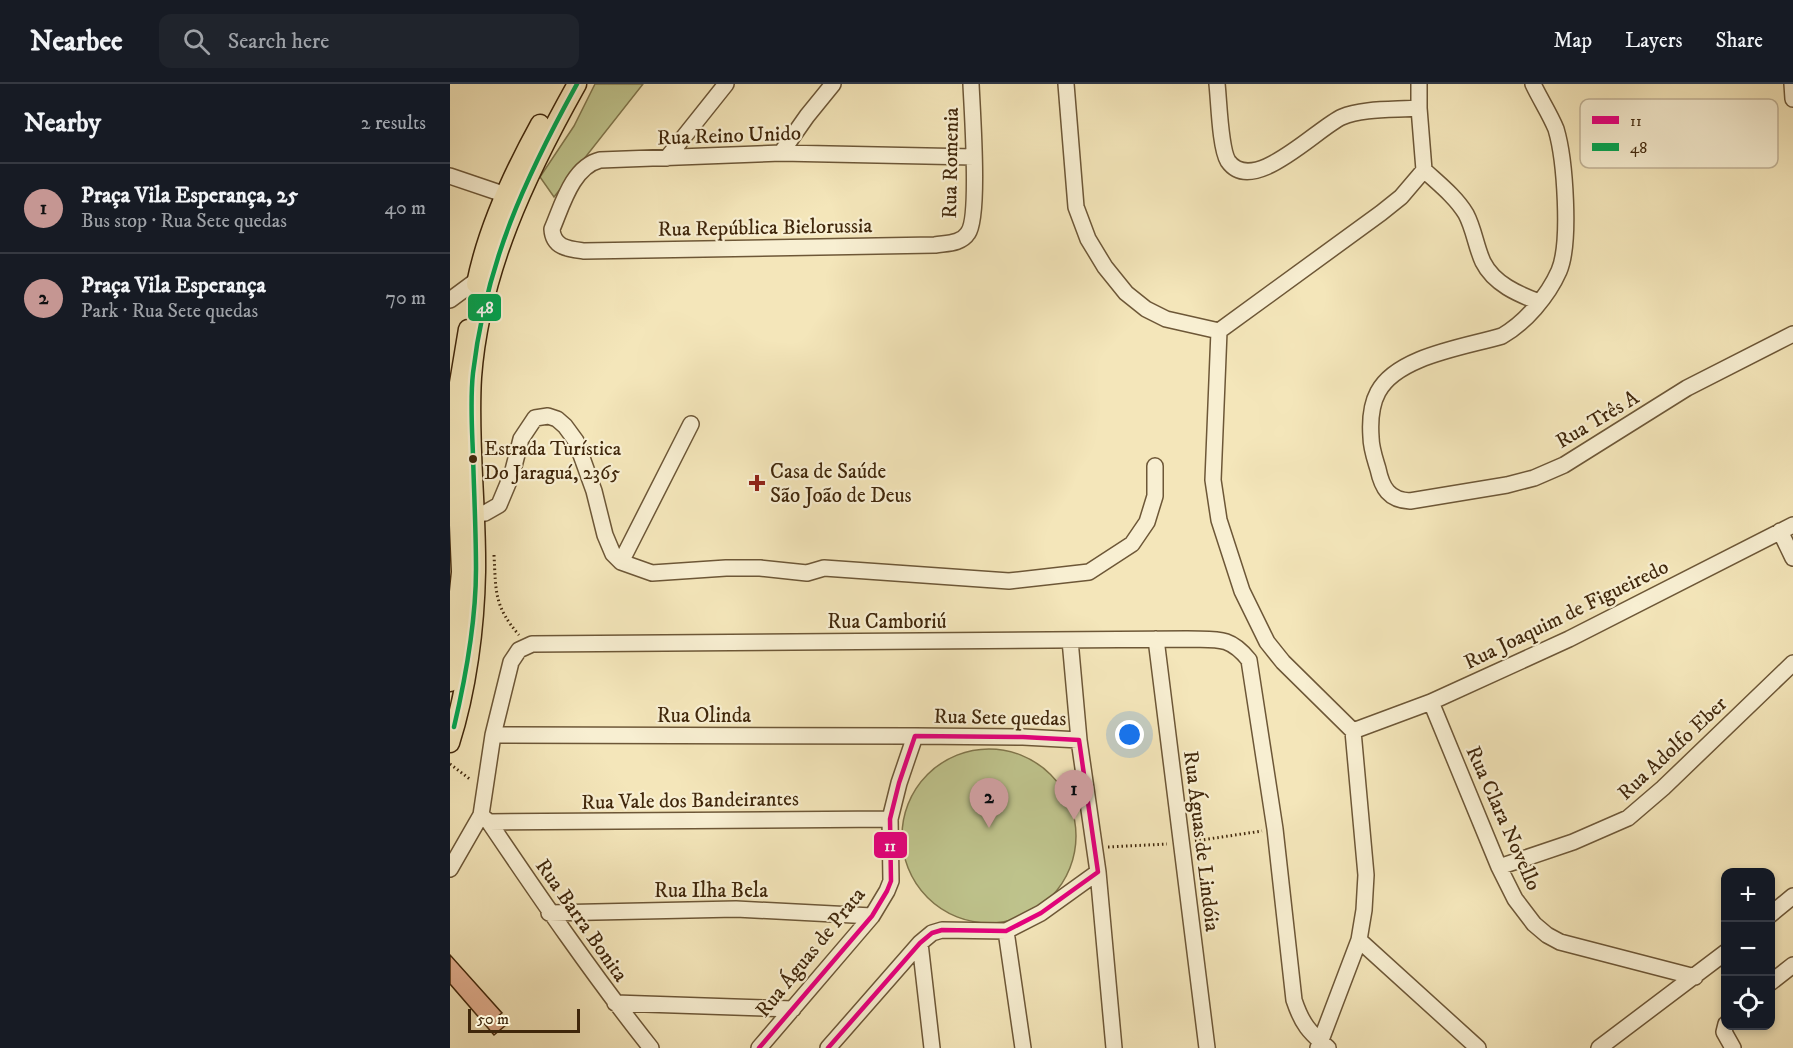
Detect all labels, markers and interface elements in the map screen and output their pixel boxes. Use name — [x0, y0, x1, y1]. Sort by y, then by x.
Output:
search box — [159, 14, 579, 68]
text: Nearbee — [30, 24, 123, 59]
icon: search — [180, 25, 213, 58]
text: Search here — [228, 28, 329, 55]
text: Map — [1553, 28, 1592, 54]
text: Layers — [1625, 28, 1683, 54]
text: Share — [1716, 28, 1763, 54]
legend — [1580, 99, 1778, 168]
text: Nearby — [24, 107, 101, 140]
street label: Rua Romenia — [937, 107, 965, 219]
text: 2 results — [361, 111, 426, 136]
text: 11 — [1630, 111, 1642, 131]
street label: Rua Reino Unido — [657, 120, 801, 152]
text: 48 — [1630, 138, 1647, 158]
text: Praça Vila Esperança, 25 — [81, 182, 298, 209]
text: 1 — [40, 196, 47, 221]
text: 40 m — [384, 196, 426, 221]
text: Bus stop · Rua Sete quedas — [81, 209, 287, 234]
street label: Rua República Bielorussia — [657, 213, 873, 243]
text: Praça Vila Esperança — [81, 272, 266, 299]
text: 2 — [39, 286, 48, 311]
text: 70 m — [385, 286, 426, 311]
line badge: 48 — [467, 293, 502, 322]
text: 48 — [475, 298, 494, 318]
text: Park · Rua Sete quedas — [81, 299, 258, 324]
street label: Rua Três A — [1551, 385, 1644, 455]
place label: Estrada Turística Do Jaraguá, 2365 — [484, 437, 622, 486]
marker: Estrada Turística Do Jaraguá, 2365 — [467, 453, 479, 465]
place label: Casa de Saúde São João de Deus — [770, 459, 912, 509]
marker: Casa de Saúde São João de Deus — [748, 474, 766, 492]
street label: Rua Joaquim de Figueiredo — [1460, 554, 1673, 676]
street label: Rua Camboriú — [827, 609, 947, 635]
street label: Rua Adolfo Eber — [1612, 691, 1733, 806]
street label: Rua Olinda — [657, 703, 751, 729]
street label: Rua Sete quedas — [933, 704, 1067, 732]
your location — [1115, 720, 1144, 749]
street label: Rua Clara Novello — [1460, 742, 1547, 895]
street label: Rua Águas de Lindóia — [1177, 749, 1227, 933]
pin: 1 — [1054, 770, 1094, 820]
pin: 2 — [970, 778, 1008, 828]
street label: Rua Vale dos Bandeirantes — [581, 786, 799, 816]
line badge: 11 — [873, 831, 908, 859]
text: 11 — [884, 836, 896, 856]
street label: Rua Barra Bonita — [529, 854, 633, 987]
map controls — [1721, 868, 1775, 1030]
button: + — [1721, 868, 1775, 922]
street label: Rua Ilha Bela — [654, 878, 768, 904]
street label: Rua Águas de Prata — [749, 881, 871, 1023]
button: − — [1721, 922, 1775, 976]
button: locate — [1721, 976, 1775, 1030]
scale bar — [468, 1006, 580, 1034]
text: 50 m — [477, 1009, 509, 1029]

